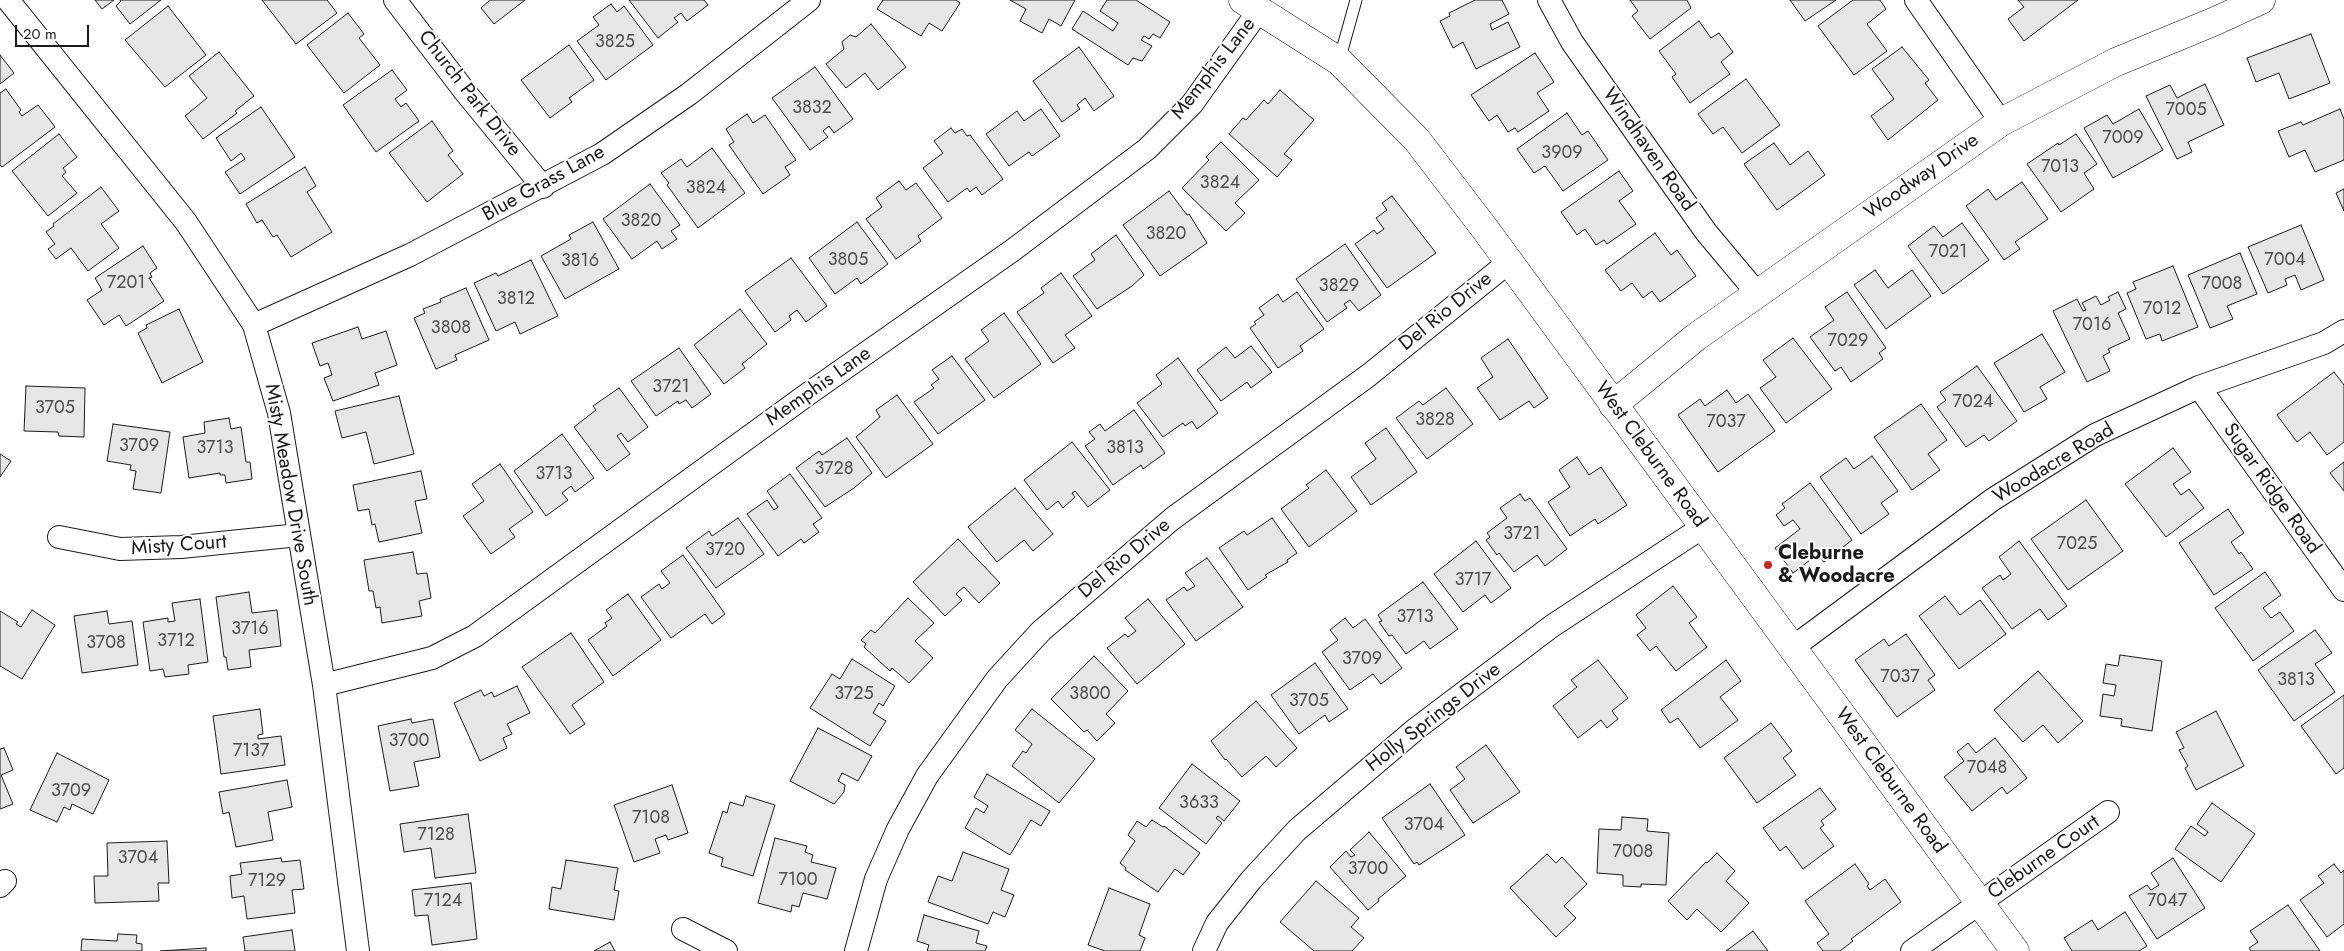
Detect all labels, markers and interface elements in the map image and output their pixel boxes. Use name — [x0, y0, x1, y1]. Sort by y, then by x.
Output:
street label: Memphis Lane — [1167, 13, 1261, 125]
scale bar — [18, 15, 91, 47]
text: 20 m — [23, 23, 57, 45]
street label: Church Park Drive — [412, 26, 526, 162]
house number: 3825 — [595, 32, 635, 54]
street label: Windhaven Road — [1596, 84, 1700, 216]
house number: 3832 — [792, 98, 832, 120]
house number: 7005 — [2165, 100, 2207, 122]
house number: 7009 — [2102, 128, 2144, 150]
street label: Woodway Drive — [1860, 129, 1984, 225]
street label: Blue Grass Lane — [479, 141, 609, 227]
house number: 3909 — [1541, 143, 1583, 165]
house number: 7013 — [2041, 157, 2079, 179]
house number: 3824 — [1200, 173, 1240, 195]
house number: 3824 — [686, 178, 726, 200]
house number: 3820 — [621, 211, 661, 233]
house number: 3820 — [1146, 224, 1186, 246]
house number: 7021 — [1929, 242, 1967, 264]
house number: 3805 — [828, 250, 868, 272]
house number: 7004 — [2264, 250, 2306, 272]
house number: 3816 — [561, 251, 599, 273]
street label: Del Rio Drive — [1395, 267, 1497, 357]
house number: 7201 — [107, 273, 145, 295]
house number: 7008 — [2202, 274, 2242, 296]
house number: 3829 — [1319, 276, 1359, 298]
house number: 3812 — [497, 289, 535, 311]
house number: 7012 — [2143, 299, 2181, 321]
house number: 7016 — [2073, 315, 2111, 337]
house number: 3808 — [431, 318, 471, 340]
house number: 7029 — [1828, 331, 1868, 353]
street label: Memphis Lane — [762, 342, 876, 432]
house number: 3721 — [652, 377, 690, 399]
street label: West Cleburne Road — [1589, 377, 1711, 533]
street label: Misty Meadow Drive South — [259, 382, 321, 608]
house number: 7024 — [1953, 392, 1993, 414]
house number: 3705 — [35, 398, 75, 420]
house number: 3828 — [1415, 410, 1455, 432]
house number: 7037 — [1706, 412, 1746, 434]
street label: Woodacre Road — [1989, 419, 2119, 509]
street label: Sugar Ridge Road — [2217, 419, 2325, 559]
house number: 3709 — [119, 436, 159, 458]
house number: 3713 — [197, 438, 233, 460]
house number: 3813 — [1106, 438, 1144, 460]
house number: 3728 — [814, 459, 854, 481]
house number: 3713 — [536, 464, 572, 486]
street label: Del Rio Drive — [1074, 514, 1176, 604]
house number: 3721 — [1503, 524, 1541, 546]
street label: Misty Court — [130, 531, 228, 561]
house number: 7025 — [2057, 534, 2097, 556]
house number: 3720 — [705, 540, 745, 562]
place label: Cleburne & Woodacre — [1778, 542, 1895, 589]
marker: Cleburne & Woodacre — [1762, 559, 1774, 571]
house number: 3717 — [1455, 570, 1491, 592]
house number: 3713 — [1397, 607, 1433, 629]
house number: 3716 — [231, 619, 269, 641]
house number: 3712 — [157, 631, 195, 653]
house number: 3708 — [86, 633, 126, 655]
house number: 3709 — [1342, 649, 1382, 671]
street label: Holly Springs Drive — [1362, 658, 1506, 778]
house number: 7037 — [1880, 667, 1920, 689]
house number: 3813 — [2277, 670, 2315, 692]
house number: 3725 — [834, 684, 874, 706]
house number: 3800 — [1069, 684, 1111, 706]
house number: 3705 — [1289, 691, 1329, 713]
street label: West Cleburne Road — [1829, 703, 1951, 859]
house number: 3700 — [389, 731, 429, 753]
house number: 7137 — [233, 741, 269, 763]
house number: 7048 — [1967, 758, 2007, 780]
house number: 3709 — [51, 781, 91, 803]
house number: 3633 — [1179, 793, 1219, 815]
house number: 7108 — [632, 808, 670, 830]
street label: Cleburne Court — [1983, 811, 2105, 905]
house number: 3704 — [1404, 815, 1444, 837]
house number: 7128 — [417, 825, 455, 847]
house number: 7008 — [1613, 842, 1653, 864]
house number: 3704 — [118, 848, 158, 870]
house number: 3700 — [1348, 859, 1388, 881]
house number: 7100 — [778, 870, 818, 892]
house number: 7129 — [248, 871, 286, 893]
house number: 7124 — [424, 891, 462, 913]
house number: 7047 — [2147, 891, 2187, 913]

